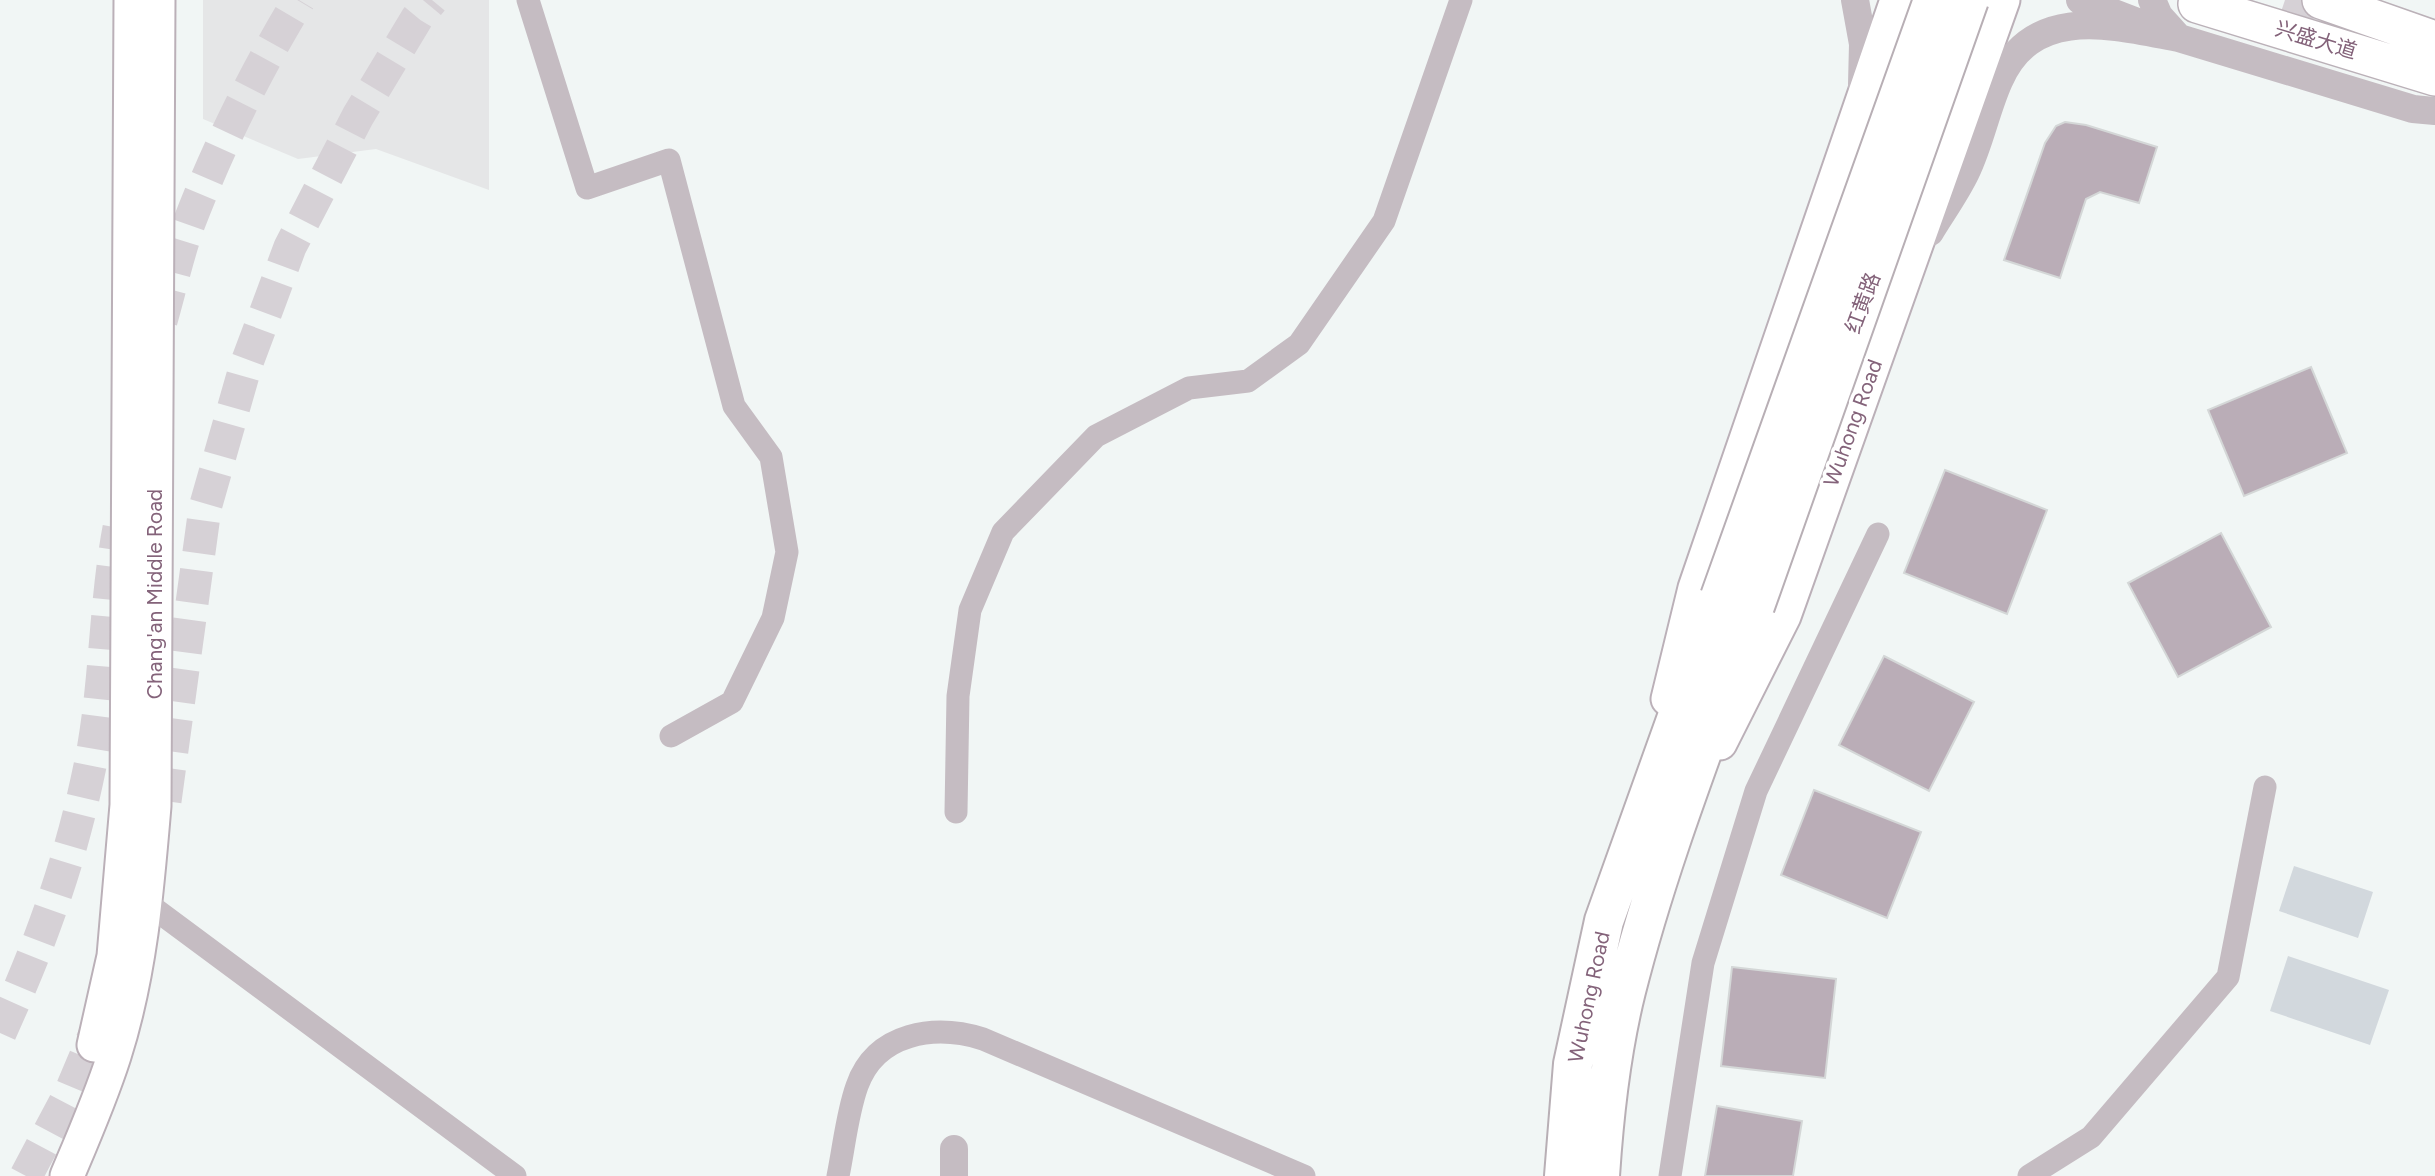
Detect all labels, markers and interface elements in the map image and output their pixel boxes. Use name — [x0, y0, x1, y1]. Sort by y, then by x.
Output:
street label: 兴盛大道 — [2272, 15, 2360, 64]
street label: 红黄路 — [1840, 269, 1885, 337]
street label: Wuhong Road — [1818, 356, 1887, 490]
street label: Chang'an Middle Road — [142, 489, 167, 699]
street label: Wuhong Road — [1562, 929, 1615, 1065]

